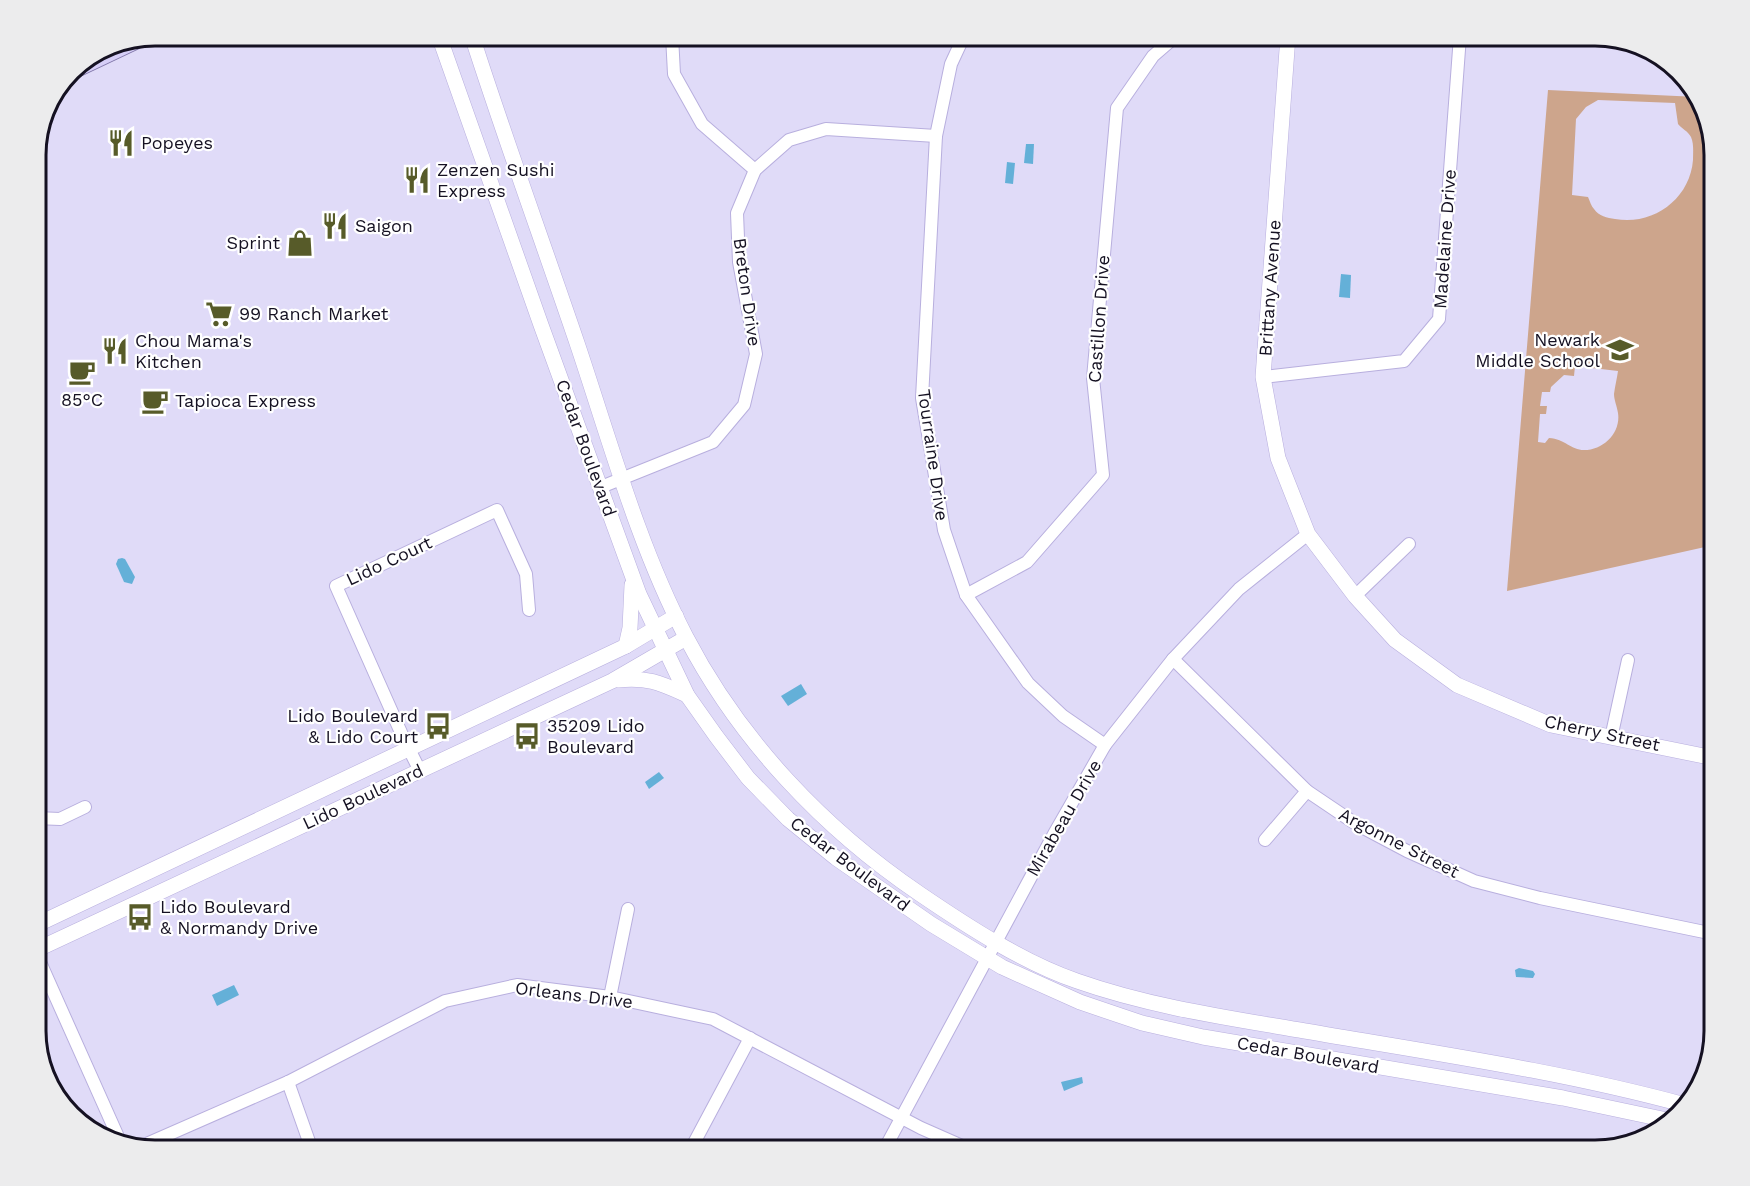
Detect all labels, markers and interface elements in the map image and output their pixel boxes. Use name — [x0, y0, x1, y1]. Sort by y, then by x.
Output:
restaurant icon: Popeyes — [106, 128, 136, 158]
place label: Popeyes — [141, 132, 213, 153]
place label: Zenzen Sushi Express — [437, 159, 555, 201]
restaurant icon: Zenzen Sushi Express — [402, 165, 432, 195]
street label: Madelaine Drive — [1429, 168, 1460, 310]
restaurant icon: Saigon — [320, 211, 350, 241]
place label: Saigon — [355, 215, 413, 236]
street label: Brittany Avenue — [1254, 219, 1285, 357]
shop icon: Sprint — [285, 228, 315, 258]
place label: Sprint — [227, 232, 280, 253]
street label: Breton Drive — [729, 236, 766, 348]
street label: Castillon Drive — [1084, 254, 1113, 384]
supermarket icon: 99 Ranch Market — [204, 299, 234, 329]
place label: 99 Ranch Market — [239, 303, 389, 324]
place label: Newark Middle School — [1475, 329, 1600, 371]
place label: Chou Mama's Kitchen — [135, 330, 252, 372]
school or university icon: Newark Middle School — [1605, 335, 1635, 365]
restaurant icon: Chou Mama's Kitchen — [100, 336, 130, 366]
cafe icon: 85°C — [67, 357, 97, 387]
street label: Cedar Boulevard — [552, 376, 621, 519]
cafe icon: Tapioca Express — [140, 386, 170, 416]
street label: Tourraine Drive — [914, 388, 953, 522]
place label: 85°C — [61, 389, 103, 410]
place label: Tapioca Express — [175, 390, 316, 411]
street label: Lido Court — [342, 531, 435, 590]
place label: Lido Boulevard & Lido Court — [287, 705, 418, 747]
street label: Cherry Street — [1542, 710, 1662, 755]
bus stop icon: Lido Boulevard & Lido Court — [423, 711, 453, 741]
place label: 35209 Lido Boulevard — [547, 715, 645, 757]
bus stop icon: 35209 Lido Boulevard — [512, 721, 542, 751]
street label: Mirabeau Drive — [1022, 756, 1105, 880]
street label: Lido Boulevard — [299, 759, 426, 834]
street label: Argonne Street — [1336, 803, 1463, 882]
street label: Cedar Boulevard — [786, 812, 914, 915]
place label: Lido Boulevard & Normandy Drive — [160, 896, 318, 938]
bus stop icon: Lido Boulevard & Normandy Drive — [125, 902, 155, 932]
street label: Orleans Drive — [514, 977, 634, 1012]
street label: Cedar Boulevard — [1235, 1032, 1381, 1077]

